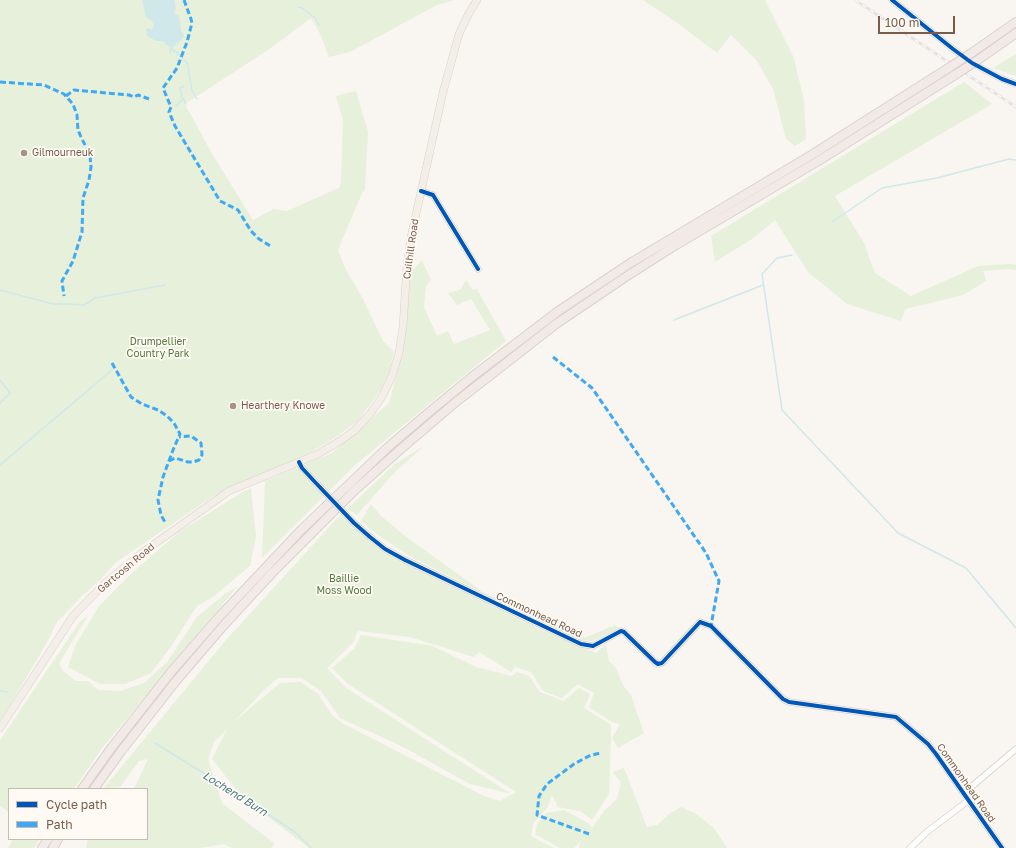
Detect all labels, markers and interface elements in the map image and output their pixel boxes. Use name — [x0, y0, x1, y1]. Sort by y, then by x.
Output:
scale bar — [880, 8, 957, 34]
text: 100 m — [885, 15, 919, 30]
place label: Gilmourneuk — [32, 147, 93, 159]
marker: Gilmourneuk — [19, 148, 29, 158]
street label: Cuilhill Road — [401, 218, 421, 280]
park label: Drumpellier Country Park — [127, 336, 189, 360]
place label: Hearthery Knowe — [241, 400, 325, 412]
marker: Hearthery Knowe — [228, 401, 238, 411]
street label: Gartcosh Road — [95, 541, 157, 595]
park label: Baillie Moss Wood — [316, 573, 372, 596]
street label: Commonhead Road — [494, 590, 584, 640]
street label: Commonhead Road — [934, 741, 998, 825]
water label: Lochend Burn — [200, 769, 270, 819]
legend — [8, 788, 148, 840]
text: Cycle path — [46, 797, 107, 812]
text: Path — [46, 817, 73, 832]

